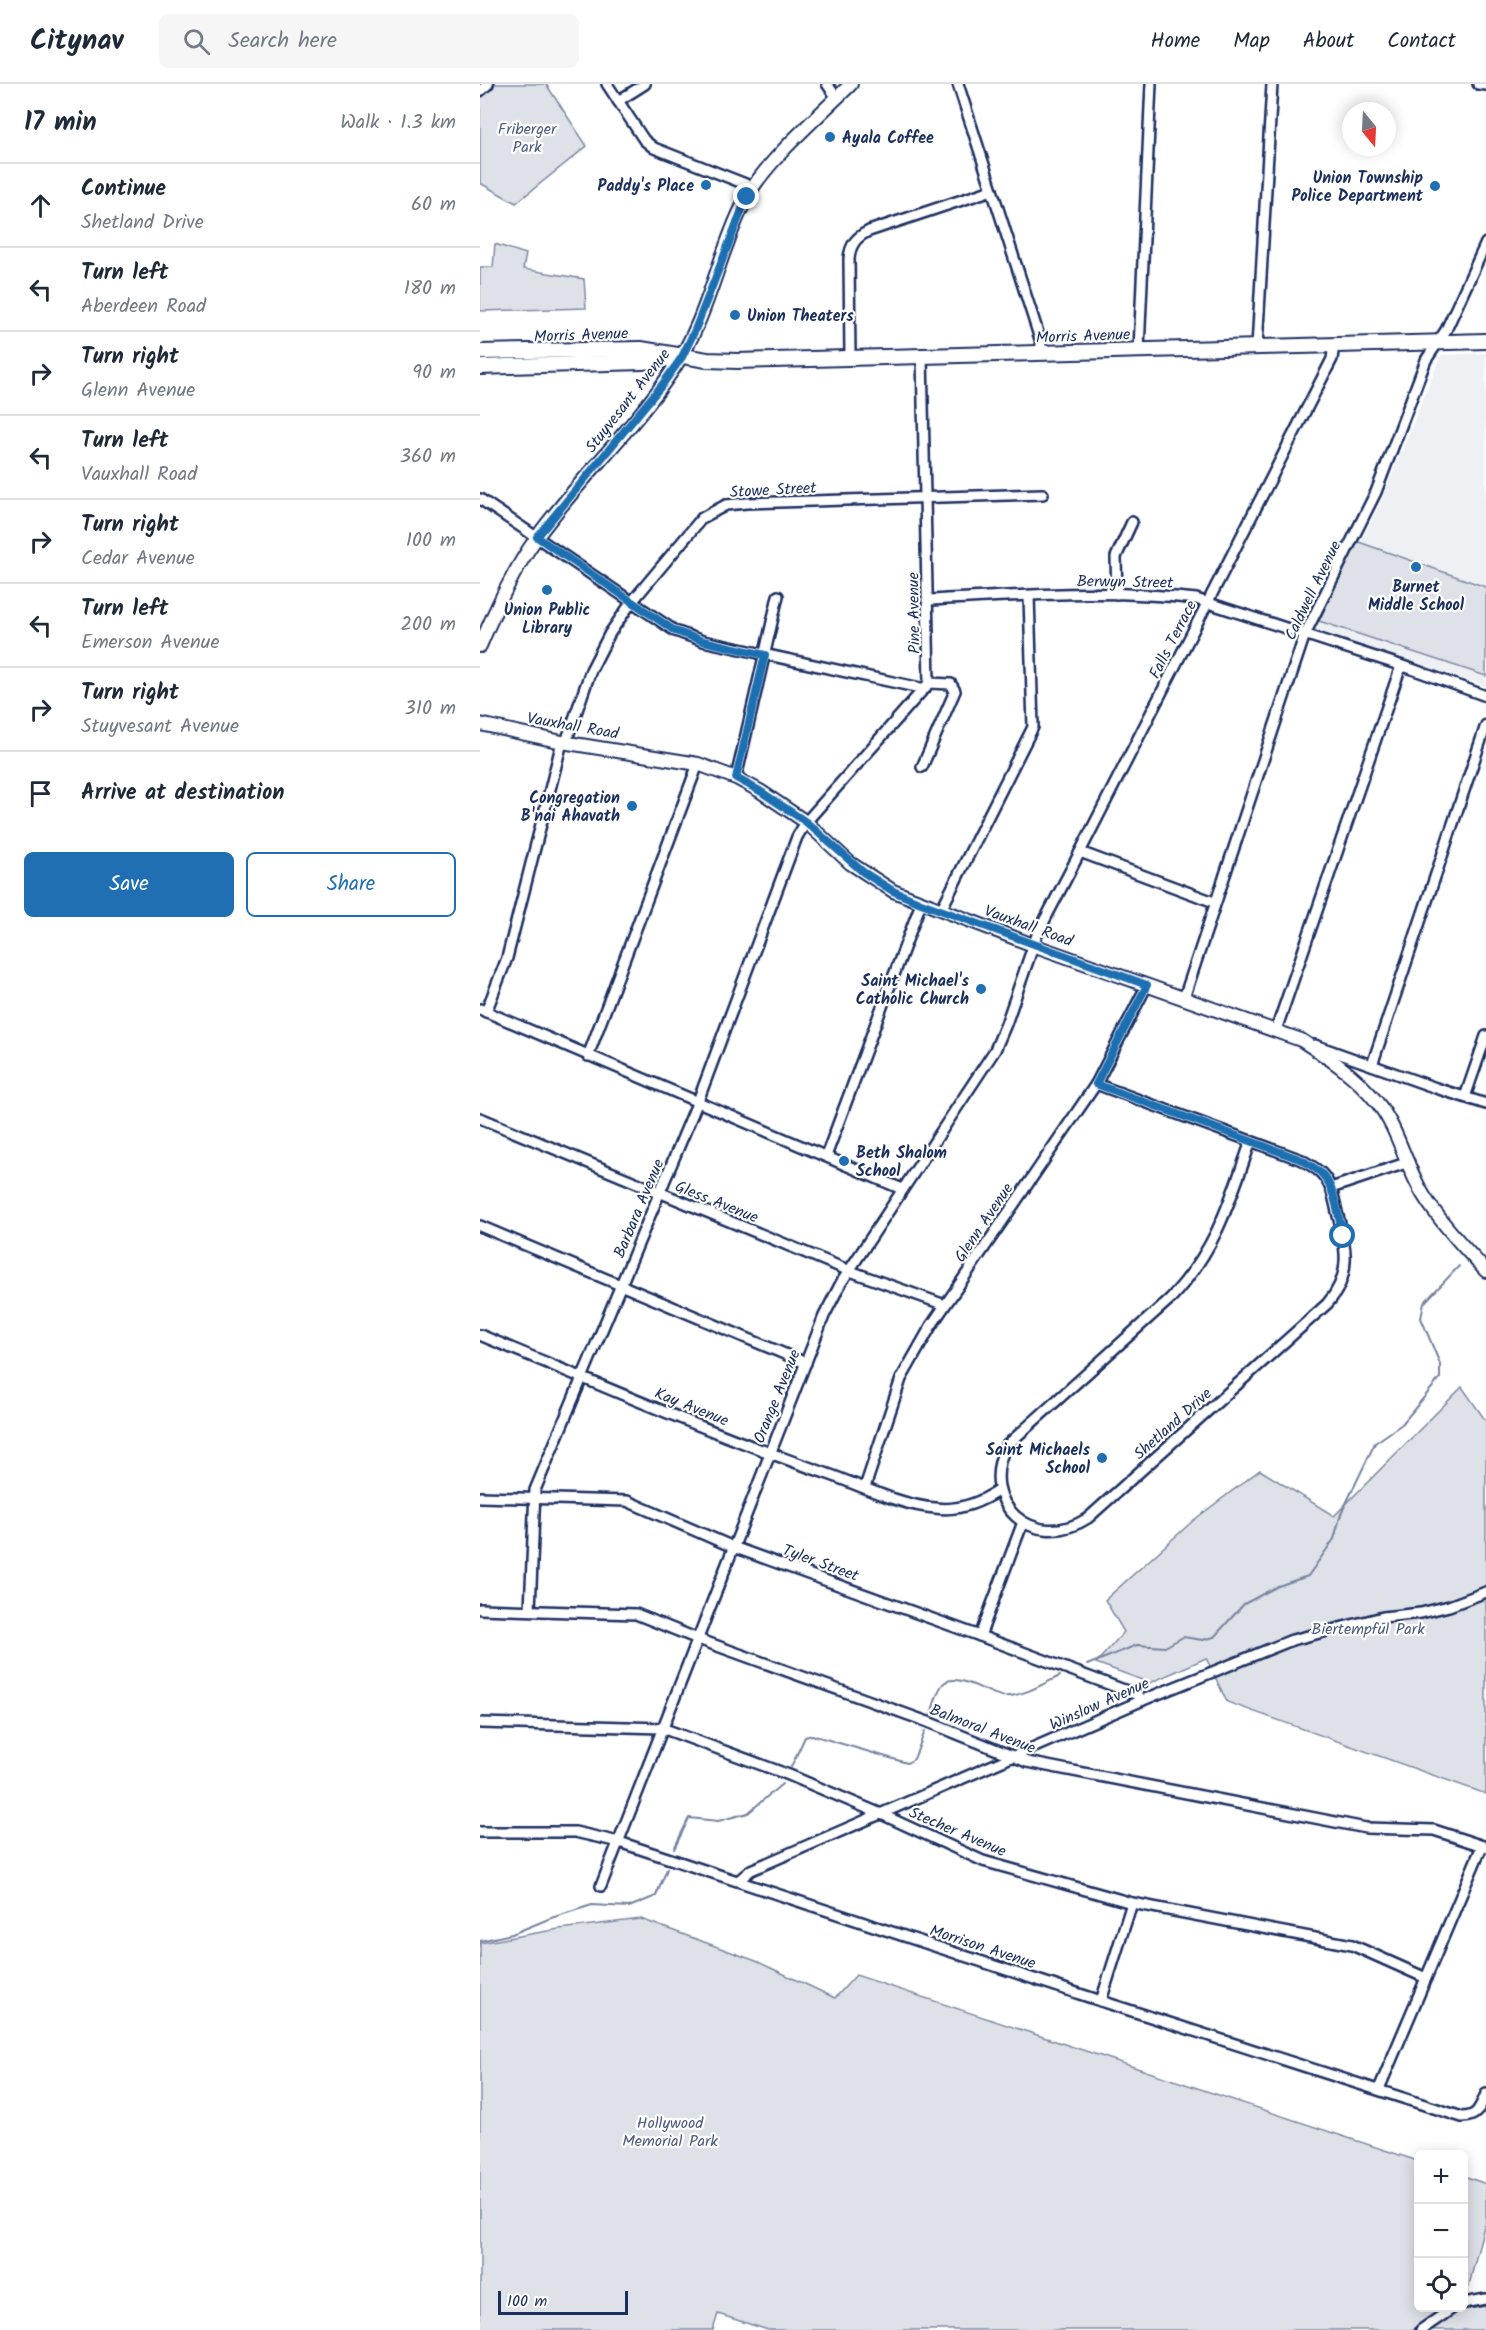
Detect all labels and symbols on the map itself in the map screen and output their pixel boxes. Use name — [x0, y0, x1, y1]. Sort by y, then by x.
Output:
north arrow — [1342, 102, 1396, 156]
park label: Friberger Park — [498, 117, 558, 160]
place label: Ayala Coffee — [842, 126, 934, 151]
marker: Ayala Coffee — [823, 130, 837, 144]
place label: Union Township Police Department — [1291, 166, 1424, 209]
place label: Paddy's Place — [598, 174, 694, 199]
marker: Paddy's Place — [699, 178, 713, 192]
marker: Union Township Police Department — [1428, 179, 1442, 193]
route end — [733, 183, 759, 209]
place label: Union Theaters — [747, 304, 854, 329]
marker: Union Theaters — [728, 308, 742, 322]
street label: Morris Avenue — [533, 321, 629, 350]
street label: Morris Avenue — [1035, 322, 1131, 351]
street label: Stuyvesant Avenue — [579, 343, 677, 458]
street label: Stowe Street — [729, 476, 818, 505]
street label: Caldwell Avenue — [1278, 536, 1348, 645]
marker: Burnet Middle School — [1409, 560, 1423, 574]
street label: Berwyn Street — [1077, 569, 1174, 596]
street label: Pine Avenue — [901, 572, 928, 654]
place label: Burnet Middle School — [1368, 575, 1465, 618]
marker: Union Public Library — [540, 583, 554, 597]
street label: Falls Terrace — [1143, 596, 1204, 683]
place label: Union Public Library — [504, 598, 590, 641]
street label: Vauxhall Road — [525, 706, 622, 747]
place label: Congregation B'nai Ahavath — [521, 786, 620, 829]
marker: Congregation B'nai Ahavath — [625, 799, 639, 813]
street label: Vauxhall Road — [981, 899, 1077, 954]
place label: Saint Michael's Catholic Church — [856, 969, 970, 1012]
marker: Saint Michael's Catholic Church — [974, 982, 988, 996]
place label: Beth Shalom School — [856, 1141, 947, 1184]
marker: Beth Shalom School — [837, 1154, 851, 1168]
street label: Barbara Avenue — [607, 1155, 671, 1262]
street label: Gless Avenue — [671, 1174, 762, 1230]
street label: Glenn Avenue — [948, 1178, 1020, 1268]
route start — [1329, 1222, 1355, 1248]
street label: Orange Avenue — [747, 1346, 808, 1447]
street label: Kay Avenue — [651, 1381, 732, 1434]
street label: Shetland Drive — [1128, 1382, 1218, 1466]
place label: Saint Michaels School — [986, 1438, 1091, 1481]
marker: Saint Michaels School — [1095, 1451, 1109, 1465]
street label: Tyler Street — [779, 1538, 863, 1589]
park label: Biertempful Park — [1311, 1617, 1425, 1642]
street label: Winslow Avenue — [1046, 1671, 1154, 1738]
street label: Balmoral Avenue — [926, 1698, 1039, 1761]
street label: Stecher Avenue — [905, 1801, 1010, 1864]
street label: Morrison Avenue — [926, 1918, 1039, 1976]
park label: Hollywood Memorial Park — [622, 2111, 718, 2154]
scale bar — [498, 2288, 628, 2316]

